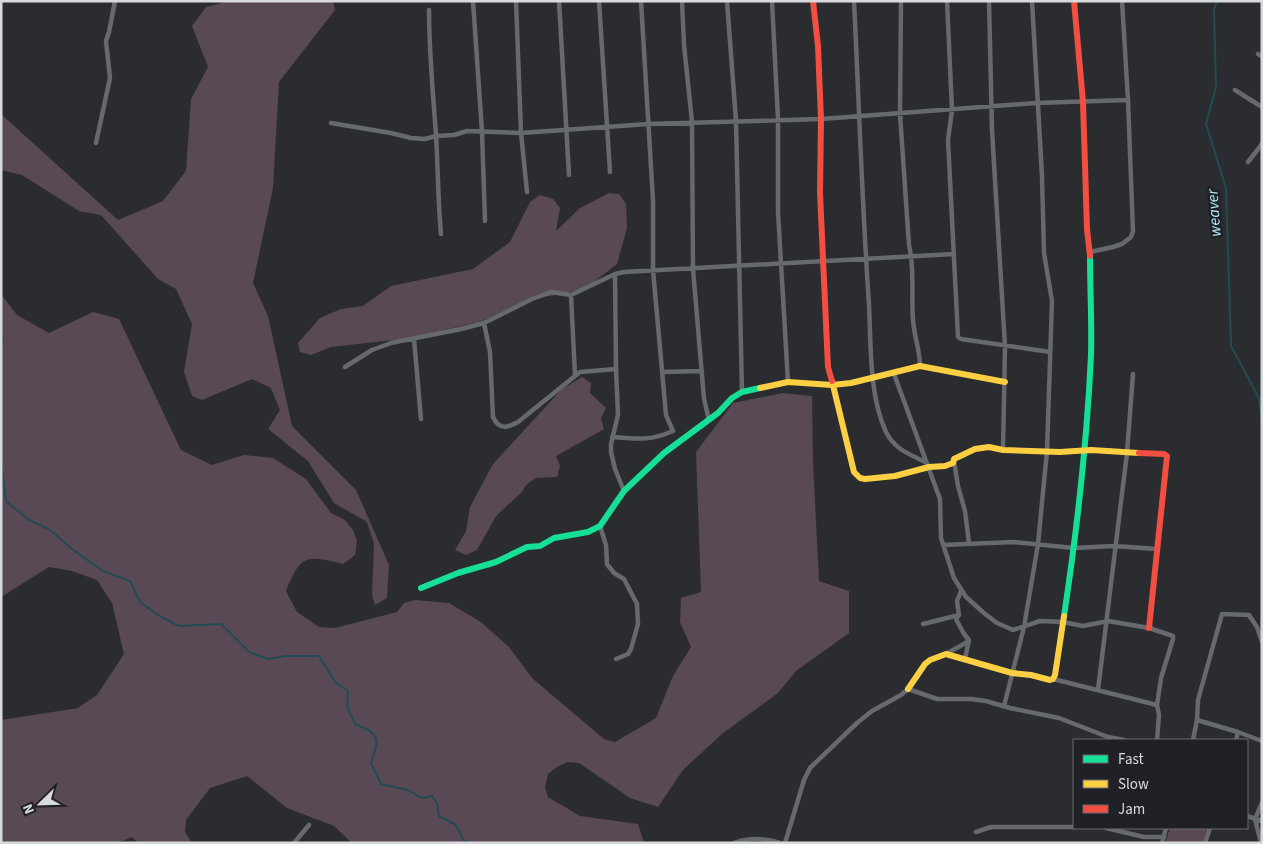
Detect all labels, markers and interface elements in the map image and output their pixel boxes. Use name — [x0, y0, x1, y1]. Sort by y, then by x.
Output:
water label: weaver — [1201, 187, 1227, 238]
legend — [1073, 739, 1248, 829]
text: Fast — [1118, 749, 1144, 770]
text: Slow — [1118, 774, 1149, 795]
north arrow — [15, 779, 65, 829]
text: Jam — [1118, 799, 1145, 820]
text: N — [18, 800, 40, 817]

